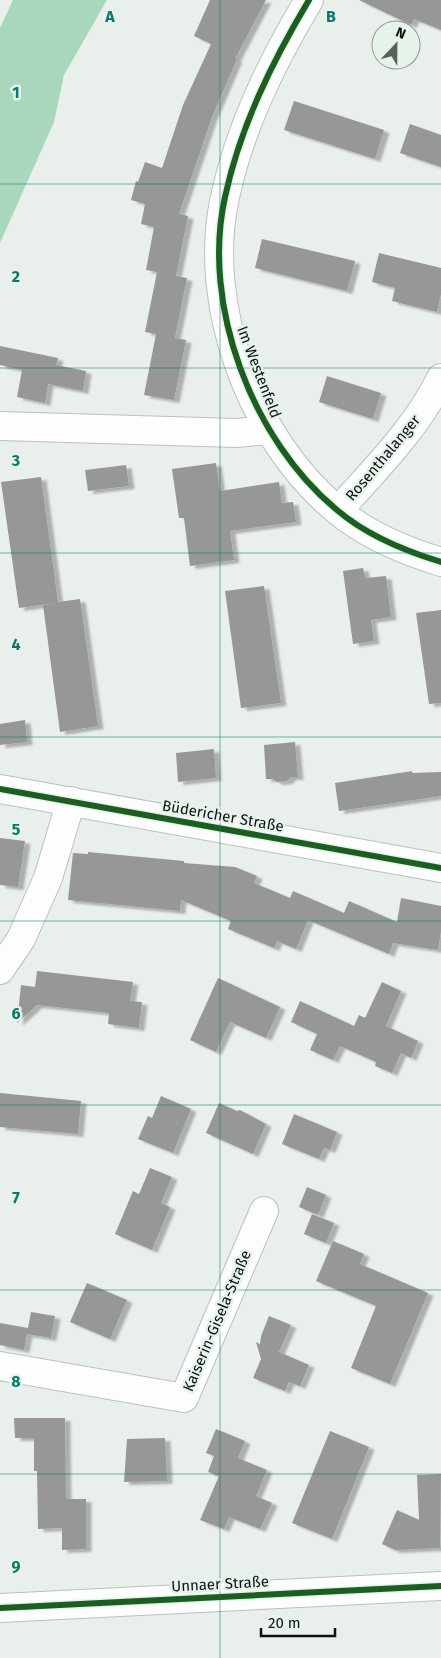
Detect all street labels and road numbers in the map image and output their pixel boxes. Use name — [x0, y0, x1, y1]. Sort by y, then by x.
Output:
street label: Im Westenfeld — [233, 323, 285, 421]
street label: Rosenthalanger — [342, 411, 424, 505]
street label: Büdericher Straße — [161, 796, 285, 836]
street label: Kaiserin-Gisela-Straße — [179, 1248, 255, 1394]
street label: Unnaer Straße — [171, 1572, 269, 1596]

